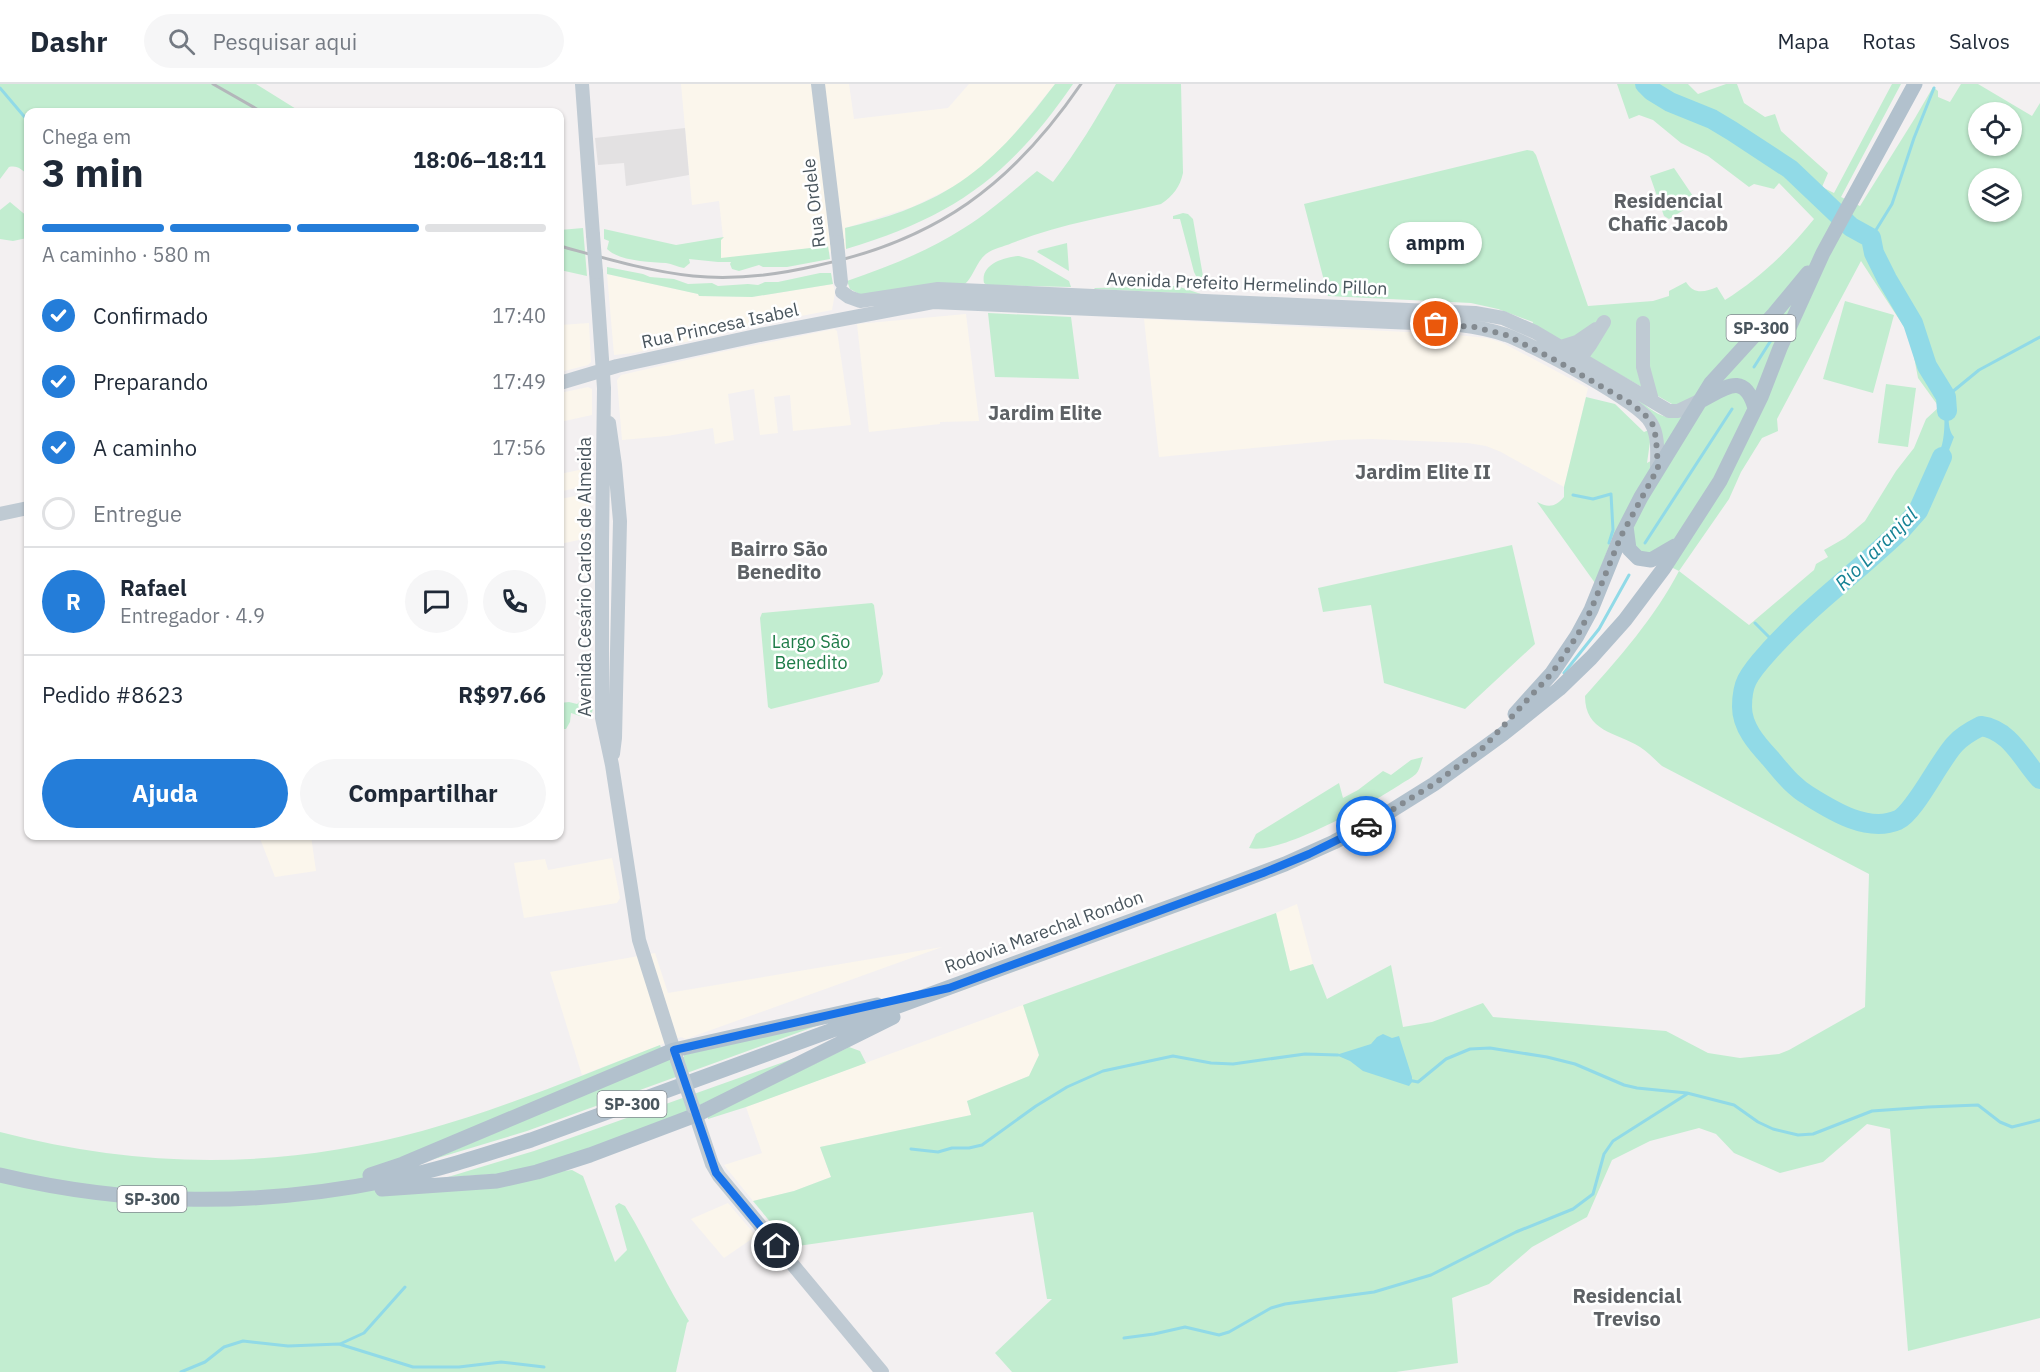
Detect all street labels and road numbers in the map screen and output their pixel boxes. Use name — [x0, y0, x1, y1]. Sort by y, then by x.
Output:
street label: Rua Ordele — [797, 157, 830, 249]
street label: Avenida Prefeito Hermelindo Pillon — [1106, 267, 1388, 300]
street label: Rua Princesa Isabel — [639, 298, 801, 353]
road number: SP-300 — [1726, 315, 1796, 341]
street label: Avenida Cesário Carlos de Almeida — [573, 437, 596, 717]
street label: Rodovia Marechal Rondon — [941, 885, 1146, 978]
road number: SP-300 — [598, 1091, 666, 1117]
road number: SP-300 — [118, 1186, 186, 1212]

